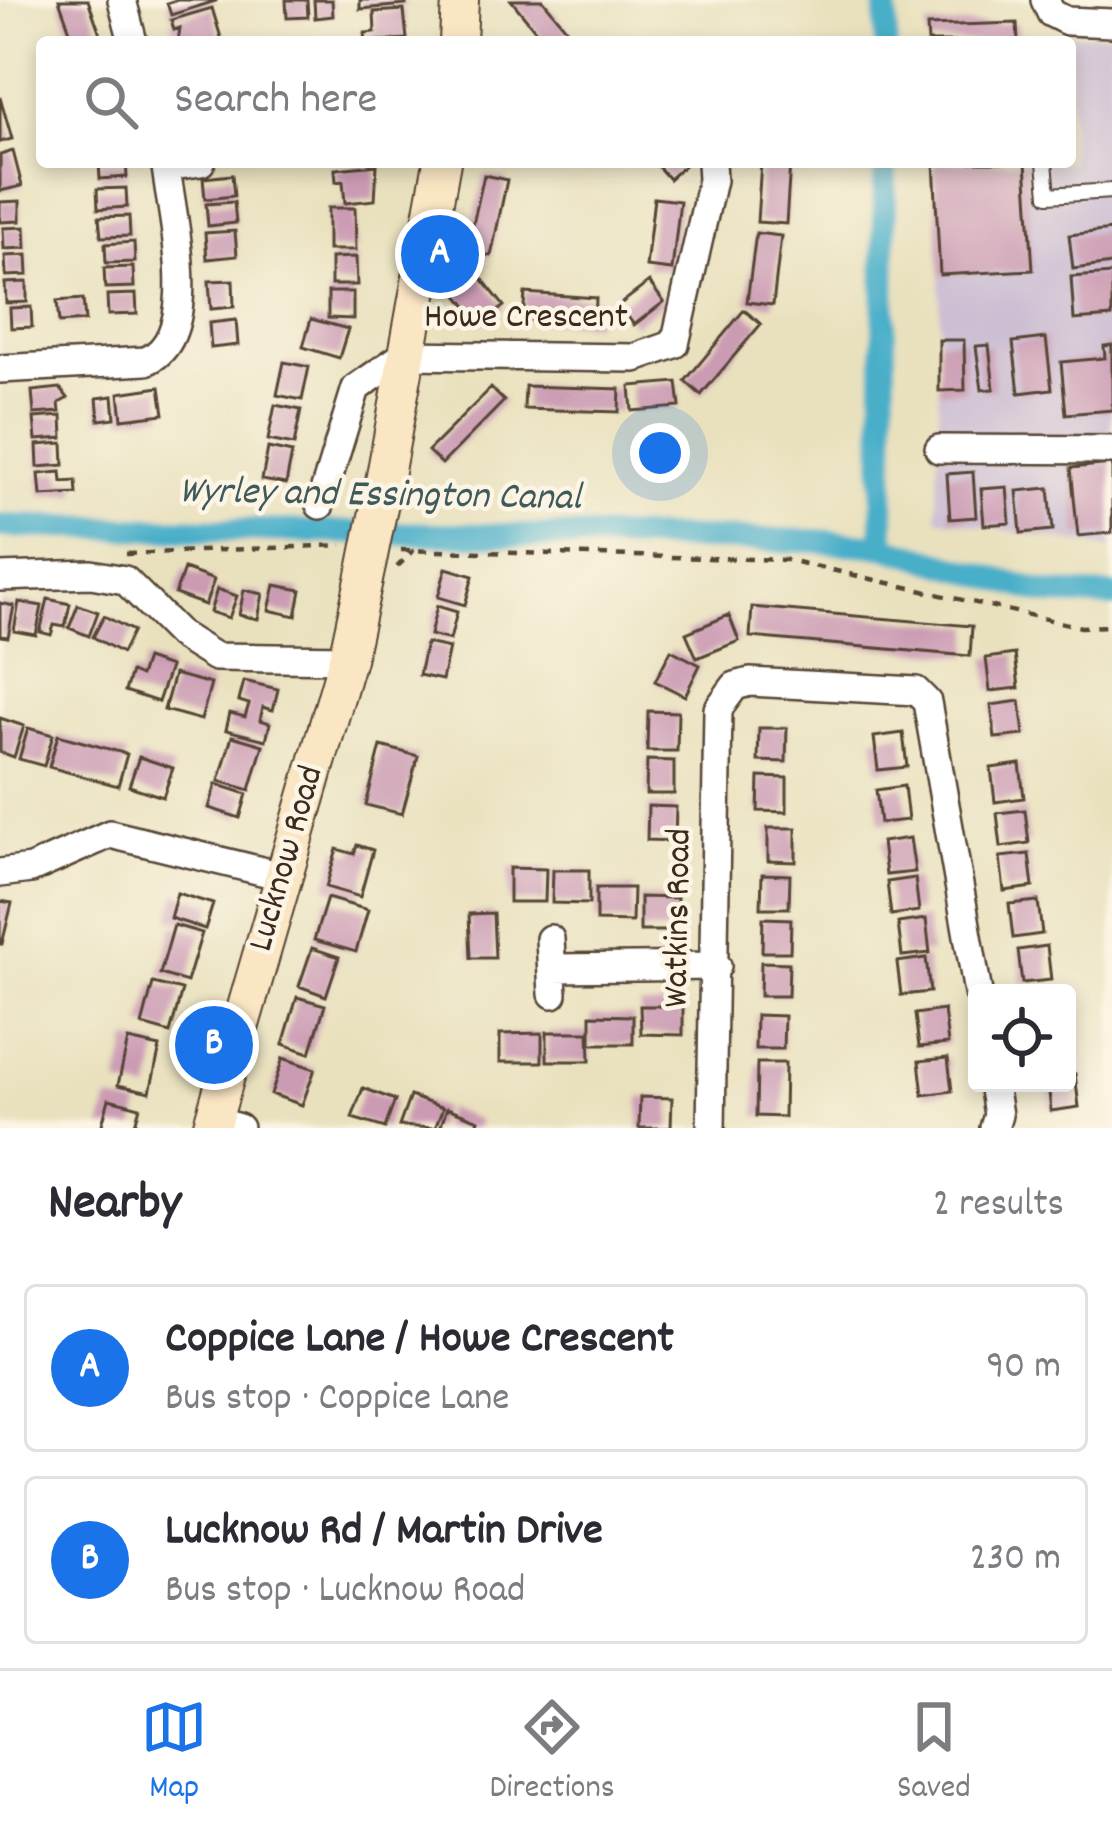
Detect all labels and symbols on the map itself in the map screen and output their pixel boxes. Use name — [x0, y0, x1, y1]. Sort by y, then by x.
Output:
pin: A — [401, 209, 479, 299]
street label: Howe Crescent — [424, 293, 628, 345]
your location — [630, 423, 690, 483]
water label: Wyrley and Essington Canal — [179, 466, 584, 528]
street label: Lucknow Road — [237, 760, 339, 958]
street label: Watkins Road — [652, 828, 708, 1008]
pin: B — [175, 1000, 253, 1090]

